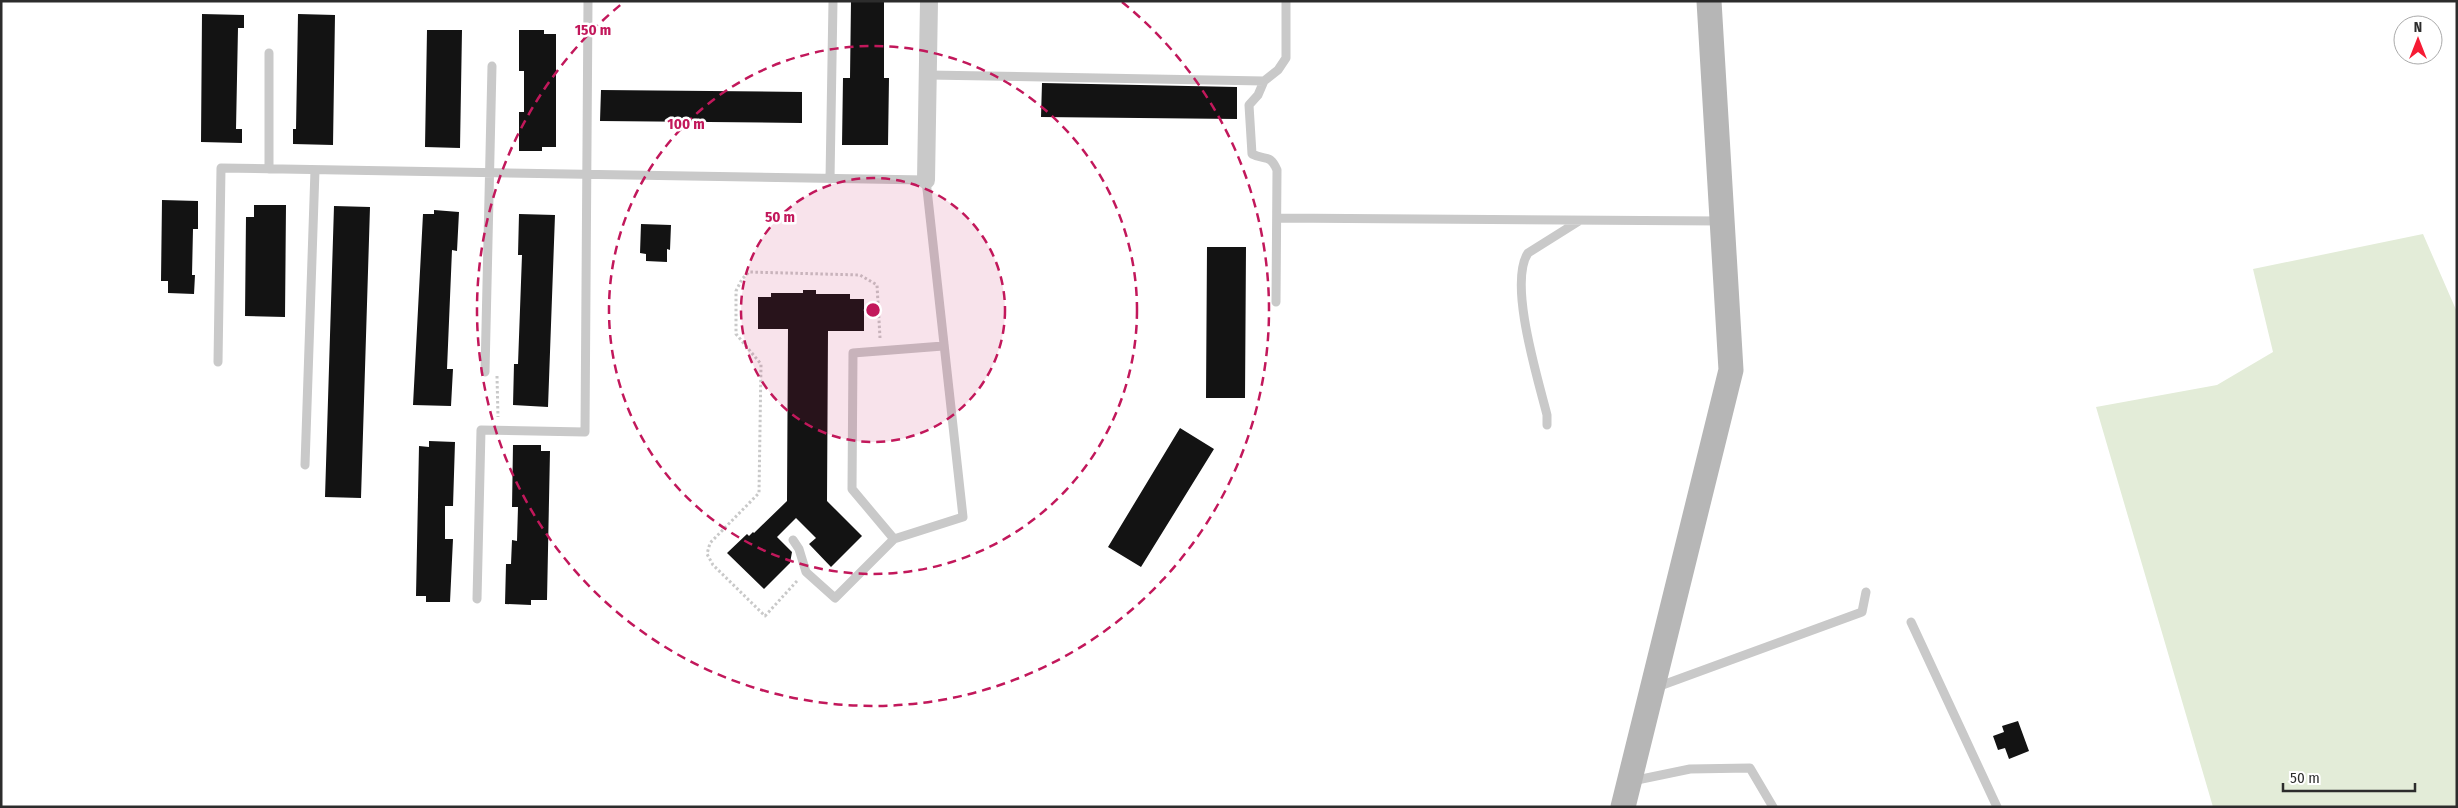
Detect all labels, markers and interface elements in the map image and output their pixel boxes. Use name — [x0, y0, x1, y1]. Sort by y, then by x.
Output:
north arrow — [2393, 15, 2443, 65]
text: N — [2414, 19, 2422, 36]
text: 150 m — [575, 21, 611, 39]
text: 100 m — [667, 115, 705, 133]
text: 50 m — [765, 208, 795, 226]
centre of rings — [864, 301, 882, 319]
scale bar — [2283, 760, 2416, 792]
text: 50 m — [2290, 769, 2320, 787]

